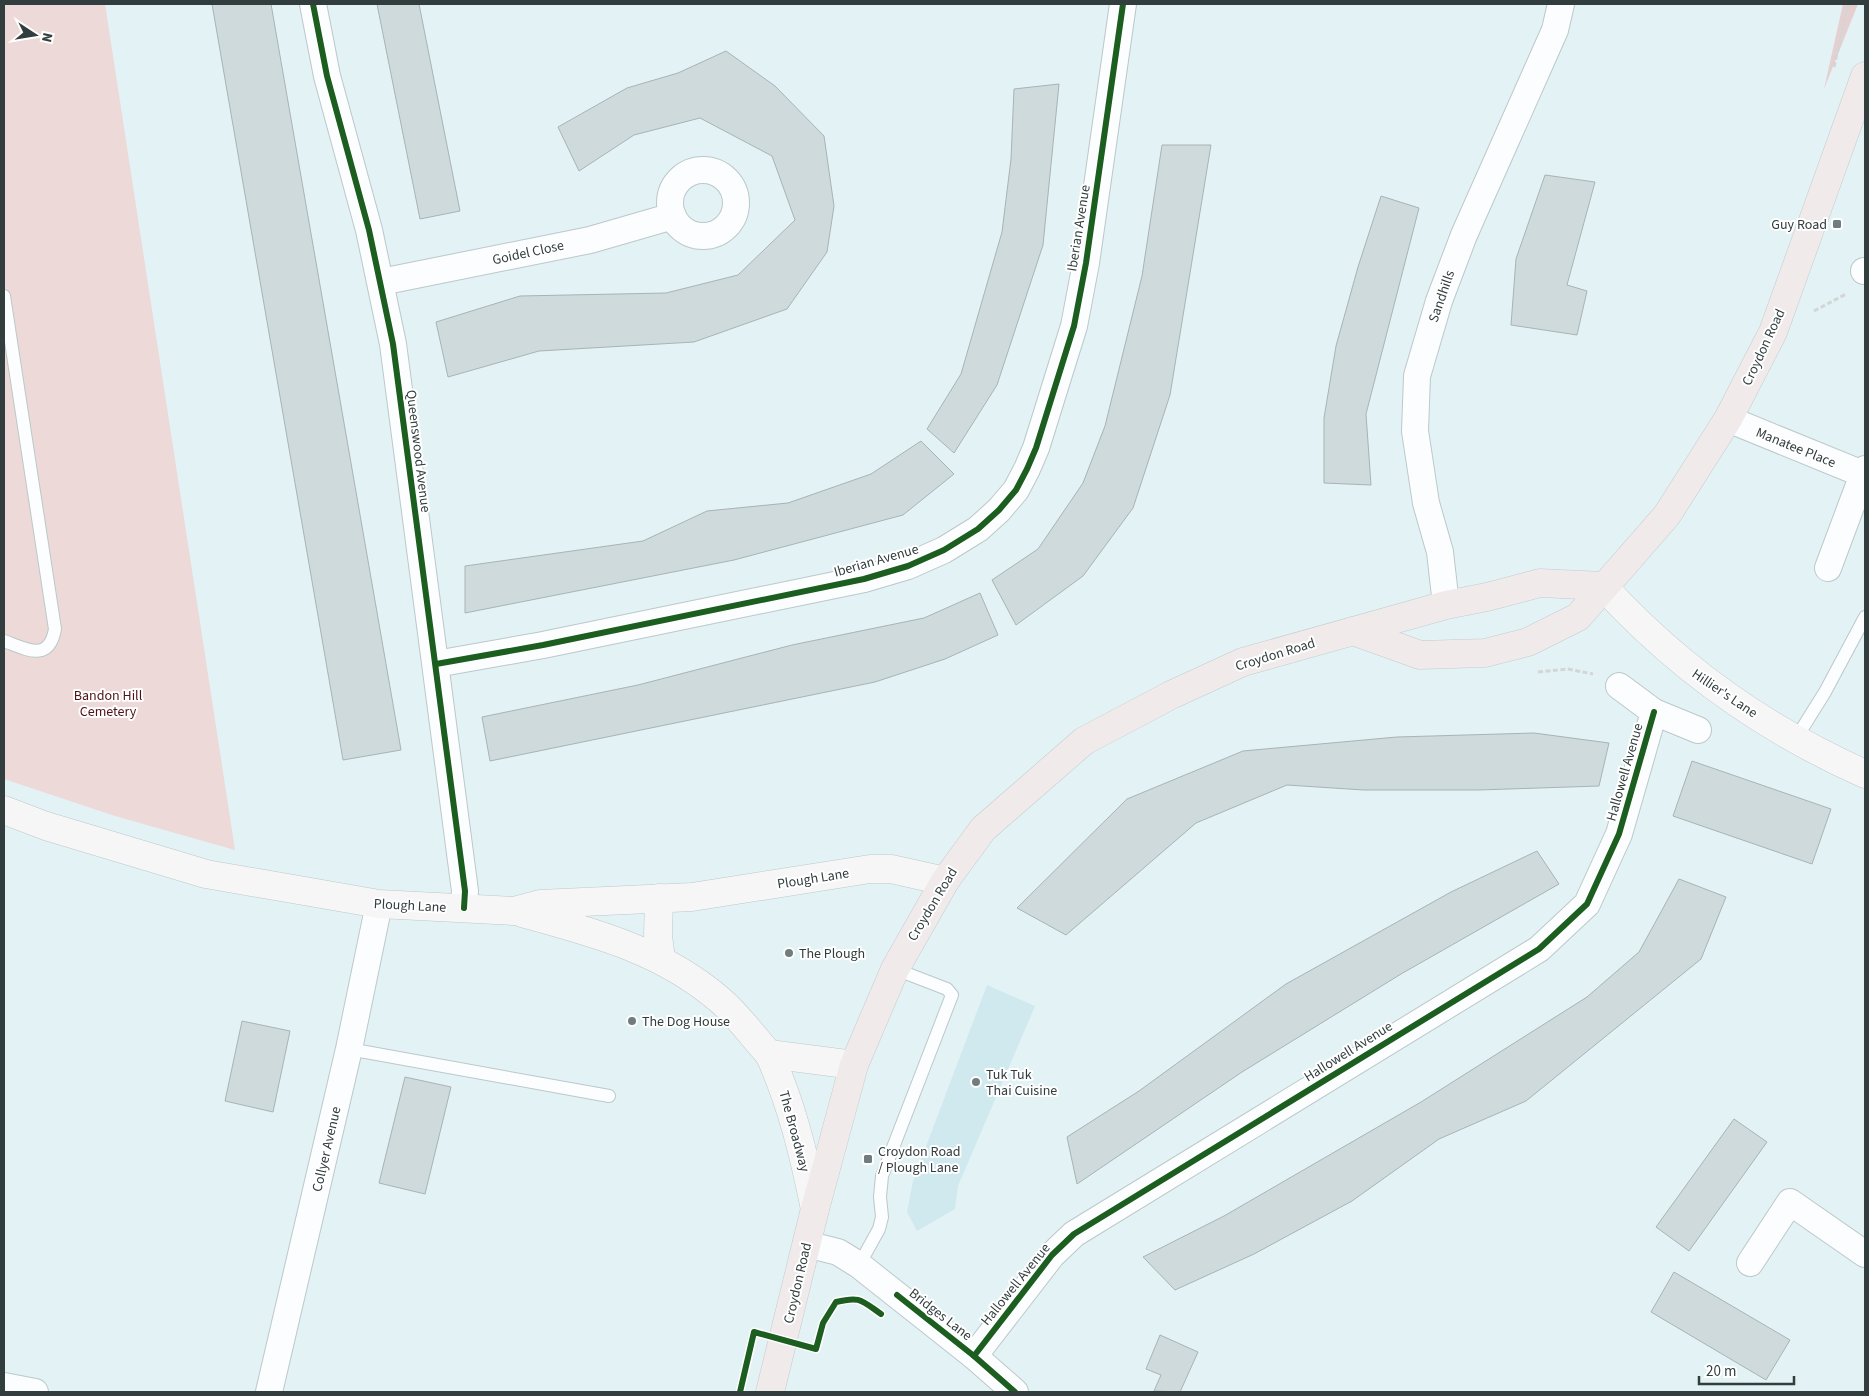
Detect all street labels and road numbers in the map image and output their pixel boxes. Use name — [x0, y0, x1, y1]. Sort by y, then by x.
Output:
street label: Iberian Avenue — [1062, 183, 1096, 273]
street label: Goidel Close — [491, 236, 566, 270]
street label: Sandhills — [1424, 267, 1460, 325]
street label: Croydon Road — [1737, 306, 1790, 389]
street label: Queenswood Avenue — [401, 389, 435, 514]
street label: Manatee Place — [1753, 423, 1839, 473]
street label: Iberian Avenue — [832, 539, 921, 583]
street label: Croydon Road — [1233, 633, 1318, 677]
street label: Hillier's Lane — [1688, 664, 1761, 723]
street label: Hallowell Avenue — [1601, 721, 1648, 824]
street label: Plough Lane — [776, 863, 851, 895]
street label: Croydon Road — [903, 864, 963, 945]
street label: Plough Lane — [373, 894, 447, 918]
street label: Hallowell Avenue — [1300, 1017, 1397, 1087]
street label: The Broadway — [774, 1088, 815, 1175]
street label: Collyer Avenue — [307, 1105, 347, 1194]
street label: Hallowell Avenue — [976, 1239, 1055, 1330]
street label: Croydon Road — [779, 1241, 817, 1326]
street label: Bridges Lane — [905, 1284, 976, 1346]

